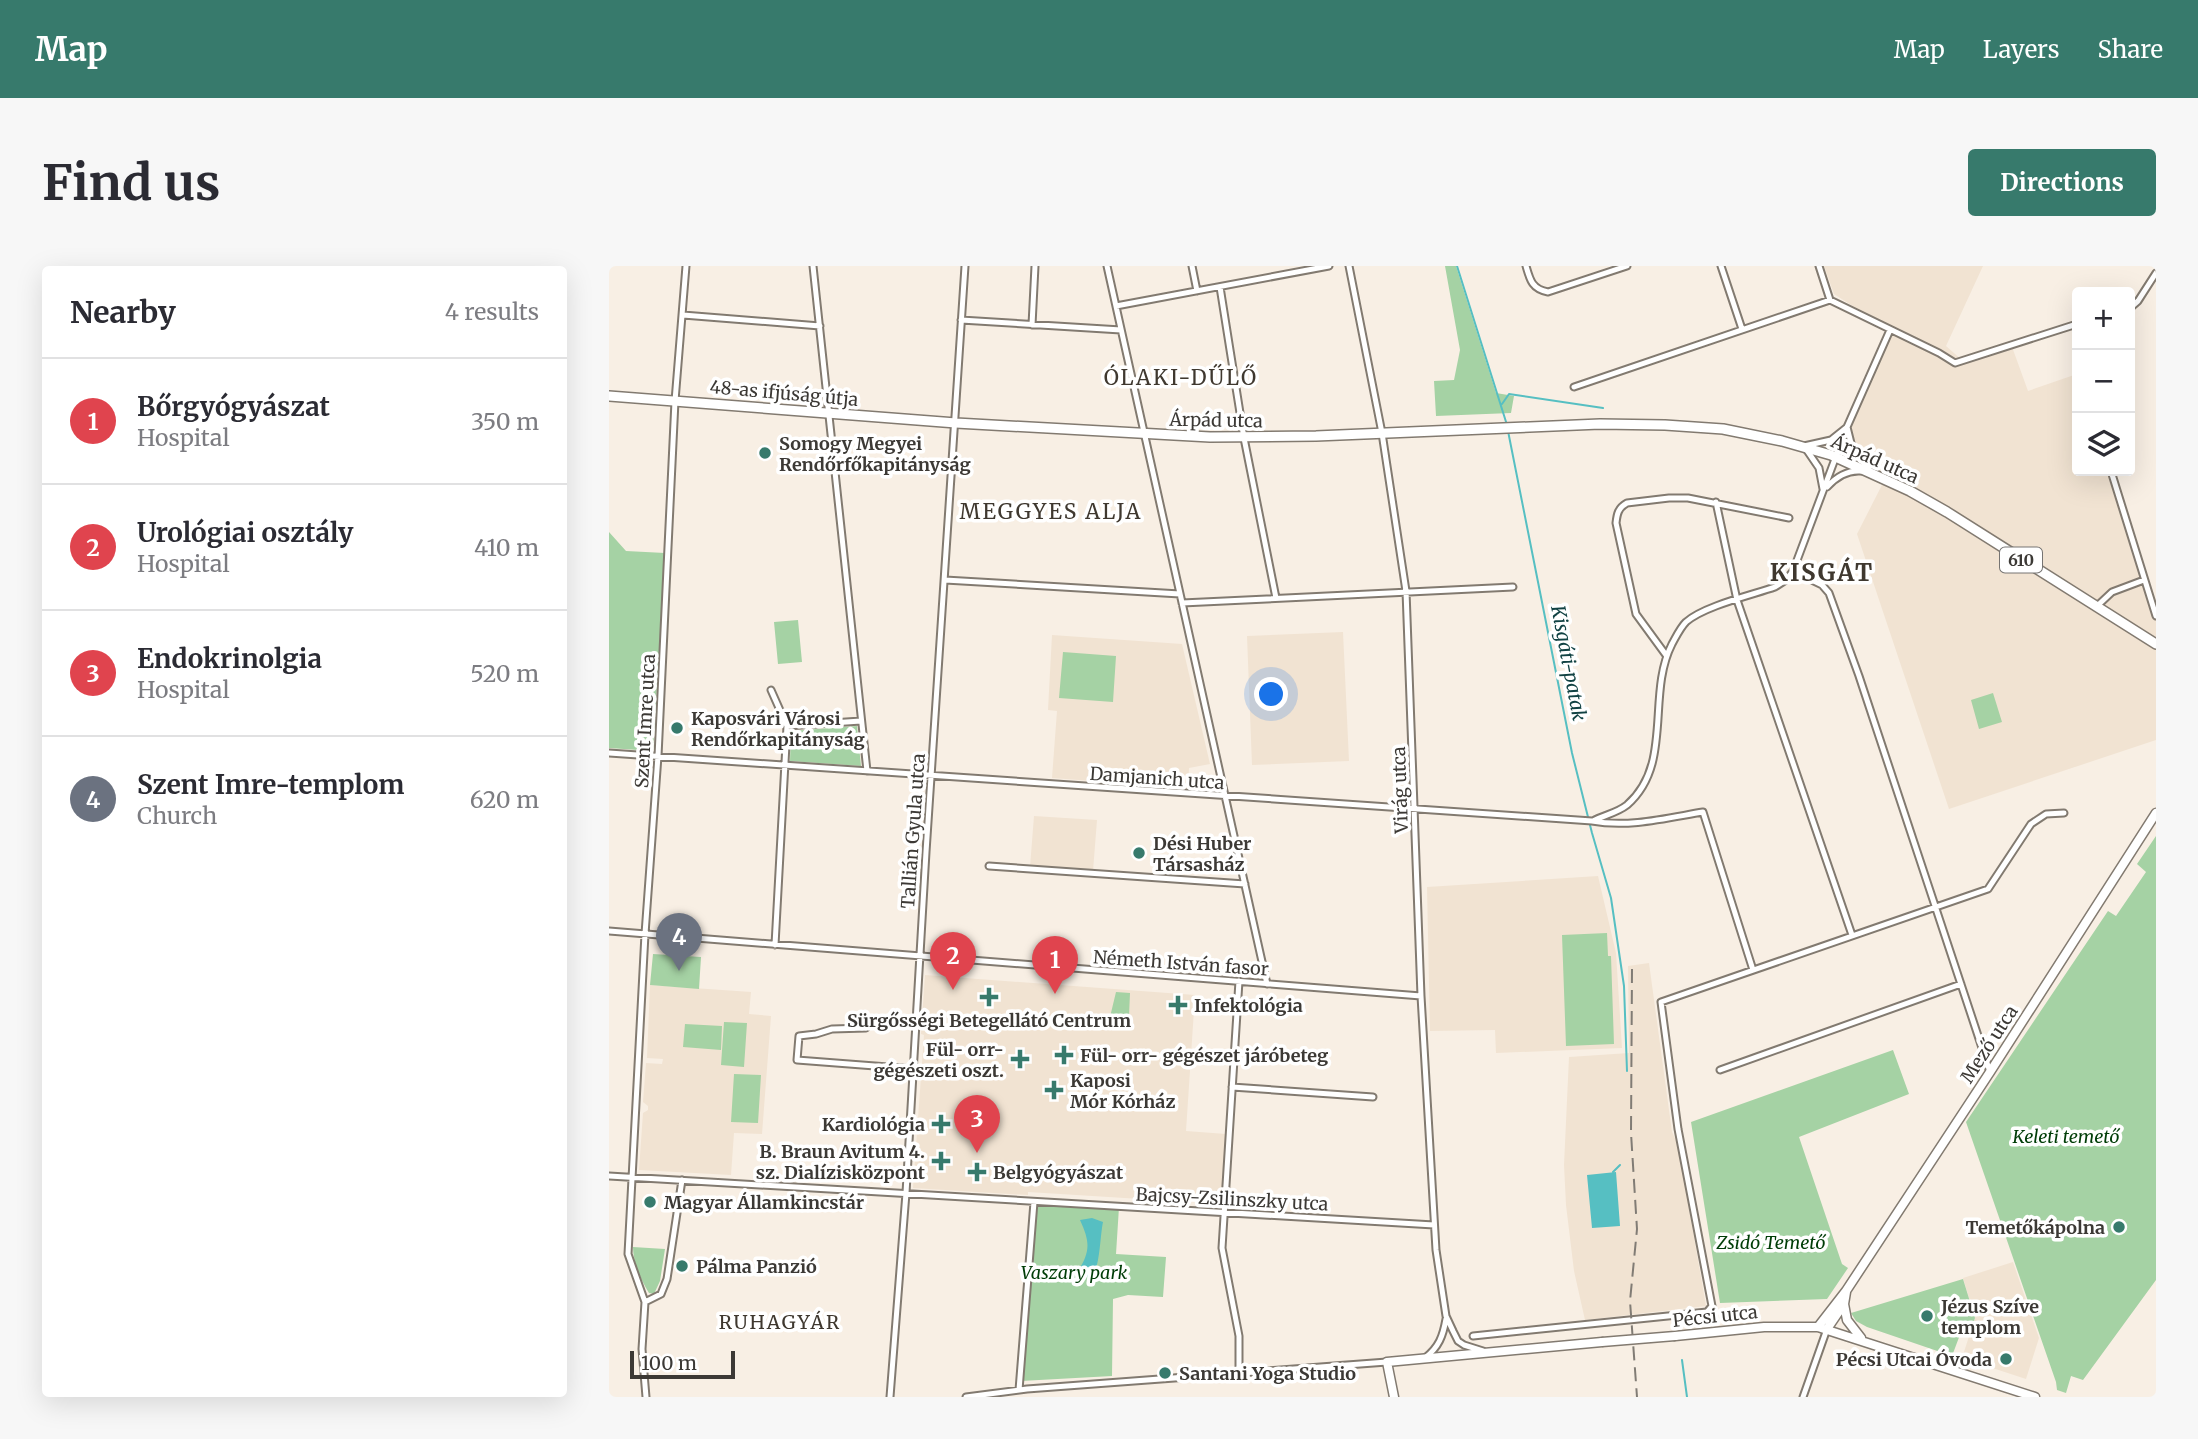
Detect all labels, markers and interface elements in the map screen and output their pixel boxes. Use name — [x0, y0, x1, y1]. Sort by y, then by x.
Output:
text: Map — [35, 29, 108, 70]
text: Map — [1894, 34, 1945, 65]
text: Layers — [1983, 34, 2059, 65]
text: Share — [2097, 34, 2163, 65]
button: Directions — [1968, 149, 2156, 216]
text: Find us — [42, 152, 220, 213]
map controls — [2072, 287, 2135, 476]
button: + — [2072, 287, 2135, 350]
text: Nearby — [70, 293, 176, 331]
text: 4 results — [445, 297, 539, 326]
button: − — [2072, 350, 2135, 413]
district label: ÓLAKI-DŰLŐ — [1104, 363, 1258, 391]
street label: 48-as ifjúság útja — [709, 375, 860, 411]
text: Bőrgyógyászat — [137, 390, 330, 423]
text: 1 — [88, 407, 98, 436]
text: 350 m — [471, 407, 539, 436]
street label: Árpád utca — [1168, 408, 1263, 432]
button: layers — [2072, 413, 2135, 476]
text: Hospital — [137, 423, 230, 452]
street label: Árpád utca — [1827, 429, 1923, 489]
place label: Somogy Megyei Rendőrfőkapitányság — [779, 432, 971, 476]
marker: Somogy Megyei Rendőrfőkapitányság — [757, 445, 773, 461]
district label: MEGGYES ALJA — [960, 498, 1142, 525]
text: Urológiai osztály — [137, 516, 354, 549]
text: 2 — [86, 533, 100, 562]
text: 410 m — [474, 533, 539, 562]
road number: 610 — [2000, 548, 2042, 572]
text: Hospital — [137, 549, 230, 578]
district label: KISGÁT — [1770, 556, 1874, 588]
water label: Kisgáti-patak — [1546, 602, 1592, 723]
text: Endokrinolgia — [137, 642, 322, 675]
street label: Szent Imre utca — [630, 653, 660, 789]
text: 3 — [86, 659, 100, 688]
text: 520 m — [470, 659, 539, 688]
text: Hospital — [137, 675, 230, 704]
your location — [1254, 677, 1288, 711]
place label: Kaposvári Városi Rendőrkapitányság — [691, 707, 865, 751]
marker: Kaposvári Városi Rendőrkapitányság — [669, 720, 685, 736]
street label: Virág utca — [1387, 746, 1413, 835]
street label: Tallián Gyula utca — [896, 752, 930, 909]
street label: Damjanich utca — [1089, 762, 1225, 794]
text: Szent Imre-templom — [137, 768, 404, 801]
text: 4 — [86, 785, 100, 814]
text: 620 m — [470, 785, 539, 814]
text: Church — [137, 801, 217, 830]
place label: Dési Huber Társasház — [1153, 832, 1251, 876]
marker: Dési Huber Társasház — [1131, 845, 1147, 861]
pin: 4 — [656, 913, 702, 971]
pin: 2 — [930, 932, 976, 990]
pin: 1 — [1032, 936, 1078, 994]
street label: Németh István fasor — [1092, 945, 1270, 981]
marker: Sürgősségi Betegellátó Centrum — [979, 987, 999, 1007]
place label: Infektológia — [1194, 994, 1303, 1017]
marker: Infektológia — [1168, 995, 1188, 1015]
street label: Mező utca — [1955, 1001, 2023, 1087]
place label: Sürgősségi Betegellátó Centrum — [847, 1009, 1131, 1032]
place label: Fül- orr- gégészeti oszt. — [873, 1038, 1004, 1082]
place label: Fül- orr- gégészet járóbeteg — [1080, 1044, 1328, 1067]
marker: Fül- orr- gégészet járóbeteg — [1054, 1045, 1074, 1065]
marker: Fül- orr- gégészeti oszt. — [1010, 1049, 1030, 1069]
place label: Kaposi Mór Kórház — [1070, 1069, 1175, 1113]
marker: Kaposi Mór Kórház — [1044, 1080, 1064, 1100]
pin: 3 — [954, 1095, 1000, 1153]
place label: Kardiológia — [822, 1113, 925, 1136]
marker: Kardiológia — [931, 1114, 951, 1134]
park label: Keleti temető — [2012, 1125, 2121, 1148]
place label: B. Braun Avitum 4. sz. Dialízisközpont — [756, 1140, 926, 1184]
marker: B. Braun Avitum 4. sz. Dialízisközpont — [931, 1151, 951, 1171]
place label: Belgyógyászat — [993, 1161, 1124, 1184]
marker: Belgyógyászat — [967, 1162, 987, 1182]
street label: Bajcsy-Zsilinszky utca — [1135, 1182, 1329, 1216]
place label: Magyar Államkincstár — [664, 1191, 864, 1214]
marker: Magyar Államkincstár — [642, 1194, 658, 1210]
place label: Temetőkápolna — [1966, 1216, 2105, 1239]
marker: Temetőkápolna — [2111, 1219, 2127, 1235]
park label: Zsidó Temető — [1715, 1231, 1827, 1254]
place label: Pálma Panzió — [696, 1255, 817, 1278]
marker: Pálma Panzió — [674, 1258, 690, 1274]
park label: Vaszary park — [1021, 1261, 1127, 1284]
place label: Jézus Szíve templom — [1940, 1295, 2039, 1339]
street label: Pécsi utca — [1671, 1300, 1759, 1332]
marker: Jézus Szíve templom — [1919, 1308, 1935, 1324]
district label: RUHAGYÁR — [719, 1310, 841, 1334]
scale bar — [630, 1348, 735, 1380]
place label: Pécsi Utcai Óvoda — [1836, 1348, 1992, 1371]
text: 100 m — [641, 1351, 697, 1375]
marker: Pécsi Utcai Óvoda — [1998, 1351, 2014, 1367]
place label: Santani Yoga Studio — [1179, 1362, 1356, 1385]
marker: Santani Yoga Studio — [1157, 1365, 1173, 1381]

